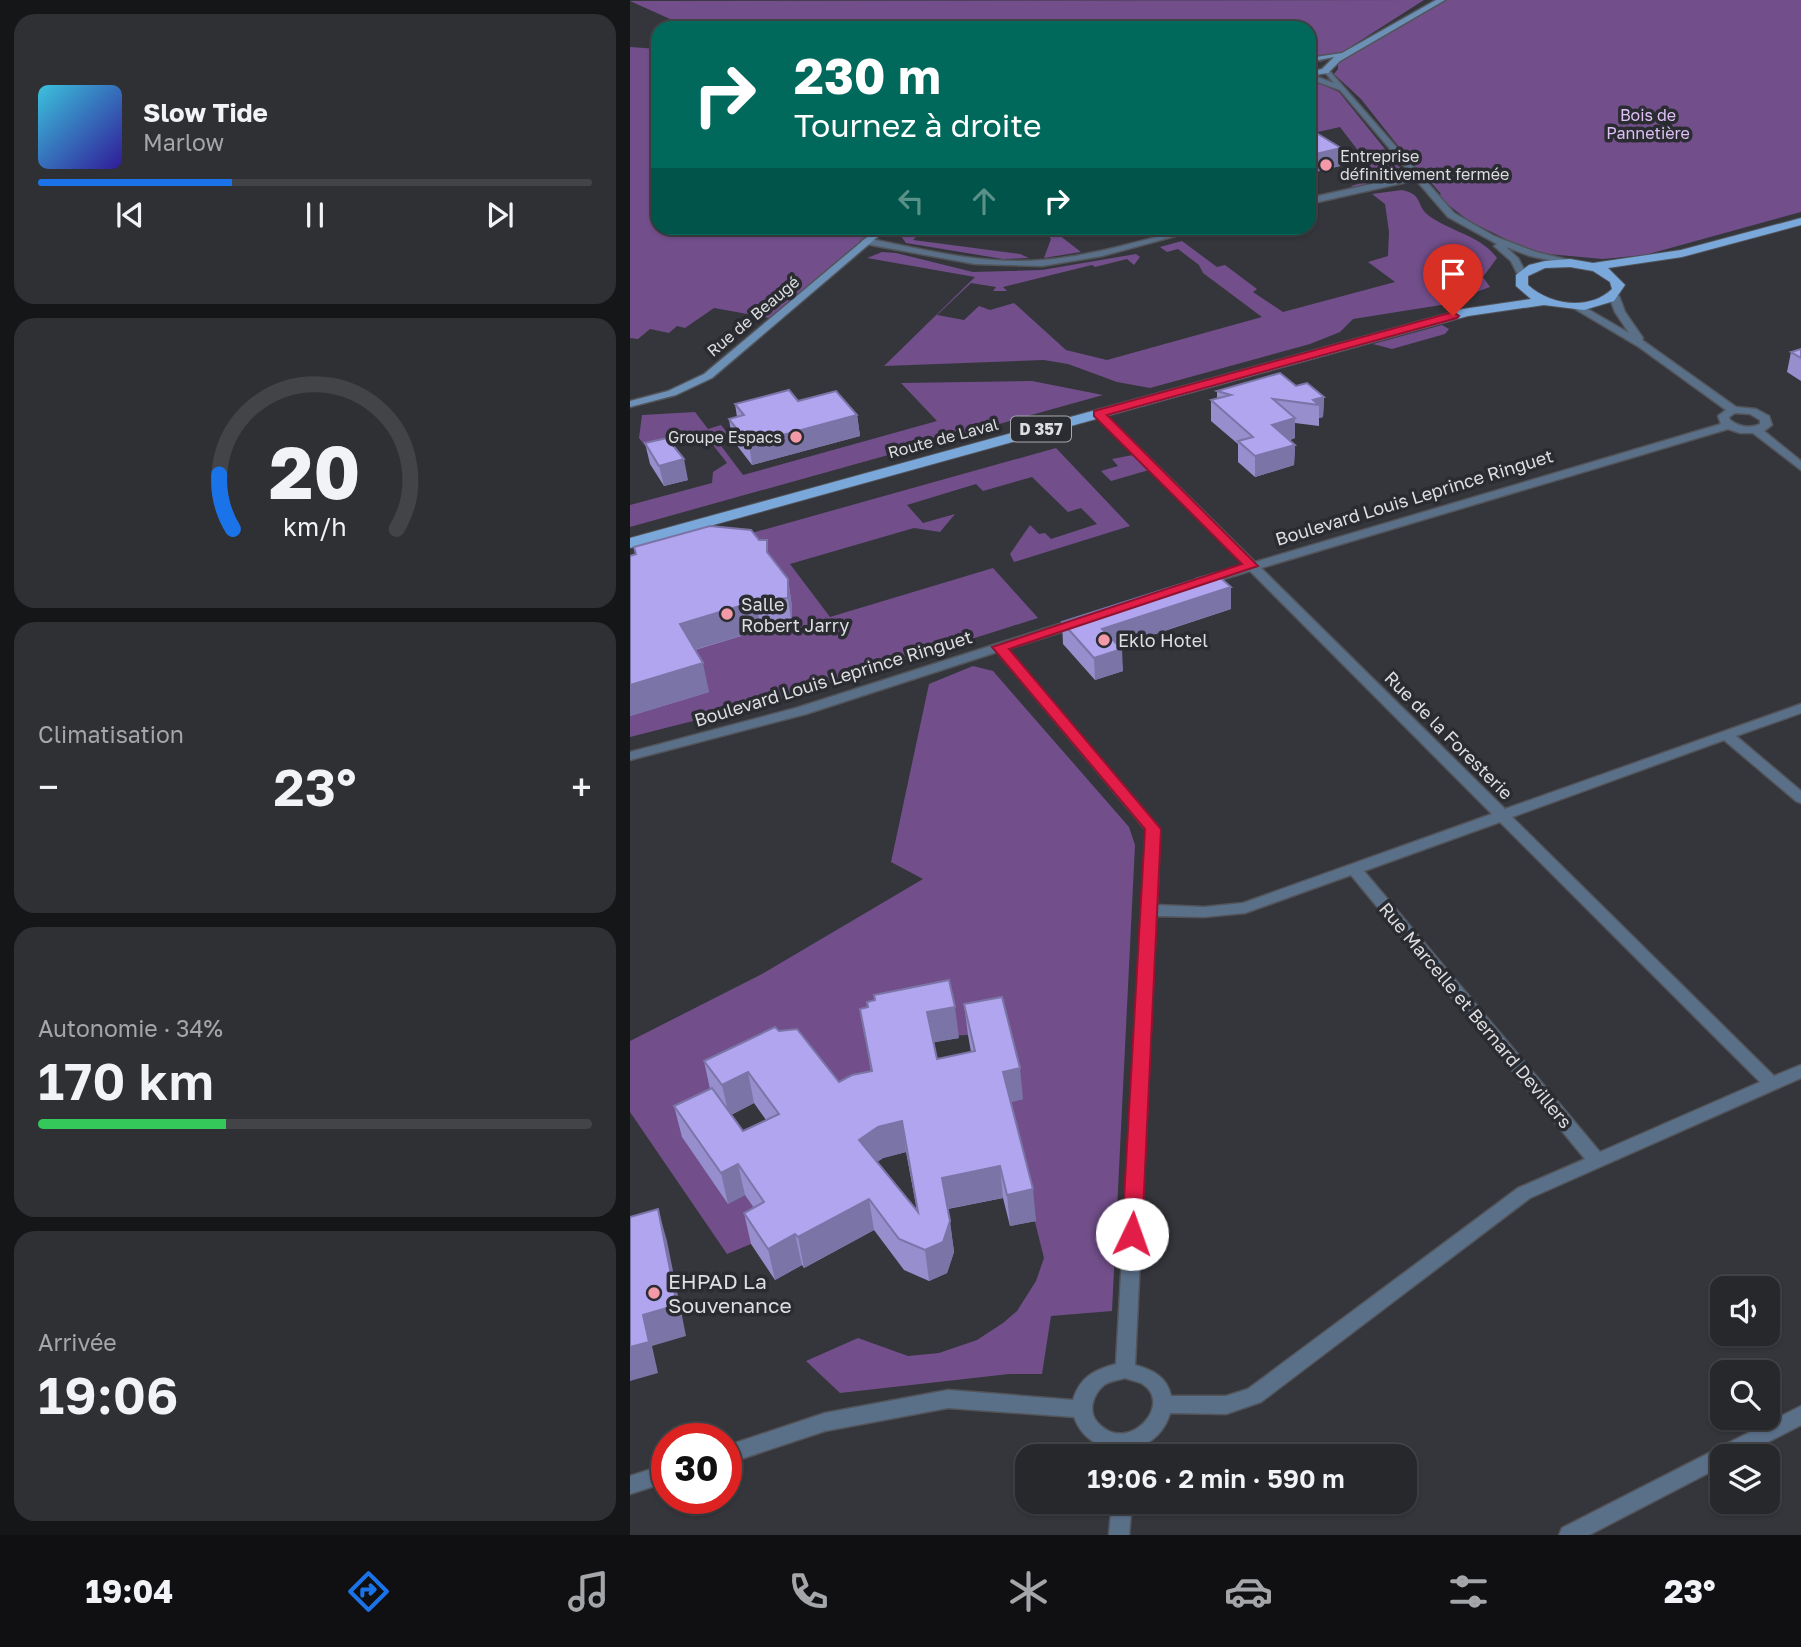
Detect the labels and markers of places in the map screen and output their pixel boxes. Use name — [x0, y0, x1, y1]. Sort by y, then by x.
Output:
place label: Entreprise définitivement fermée — [1340, 146, 1509, 184]
marker: Entreprise définitivement fermée — [1318, 157, 1334, 173]
pin — [1423, 244, 1483, 316]
place label: Groupe Espacs — [668, 427, 782, 447]
marker: Groupe Espacs — [788, 429, 804, 445]
place label: Salle Robert Jarry — [741, 593, 849, 636]
marker: Salle Robert Jarry — [719, 606, 735, 622]
place label: Eklo Hotel — [1118, 629, 1208, 651]
marker: Eklo Hotel — [1096, 632, 1112, 648]
place label: EHPAD La Souvenance — [668, 1268, 792, 1318]
marker: EHPAD La Souvenance — [646, 1285, 662, 1301]

